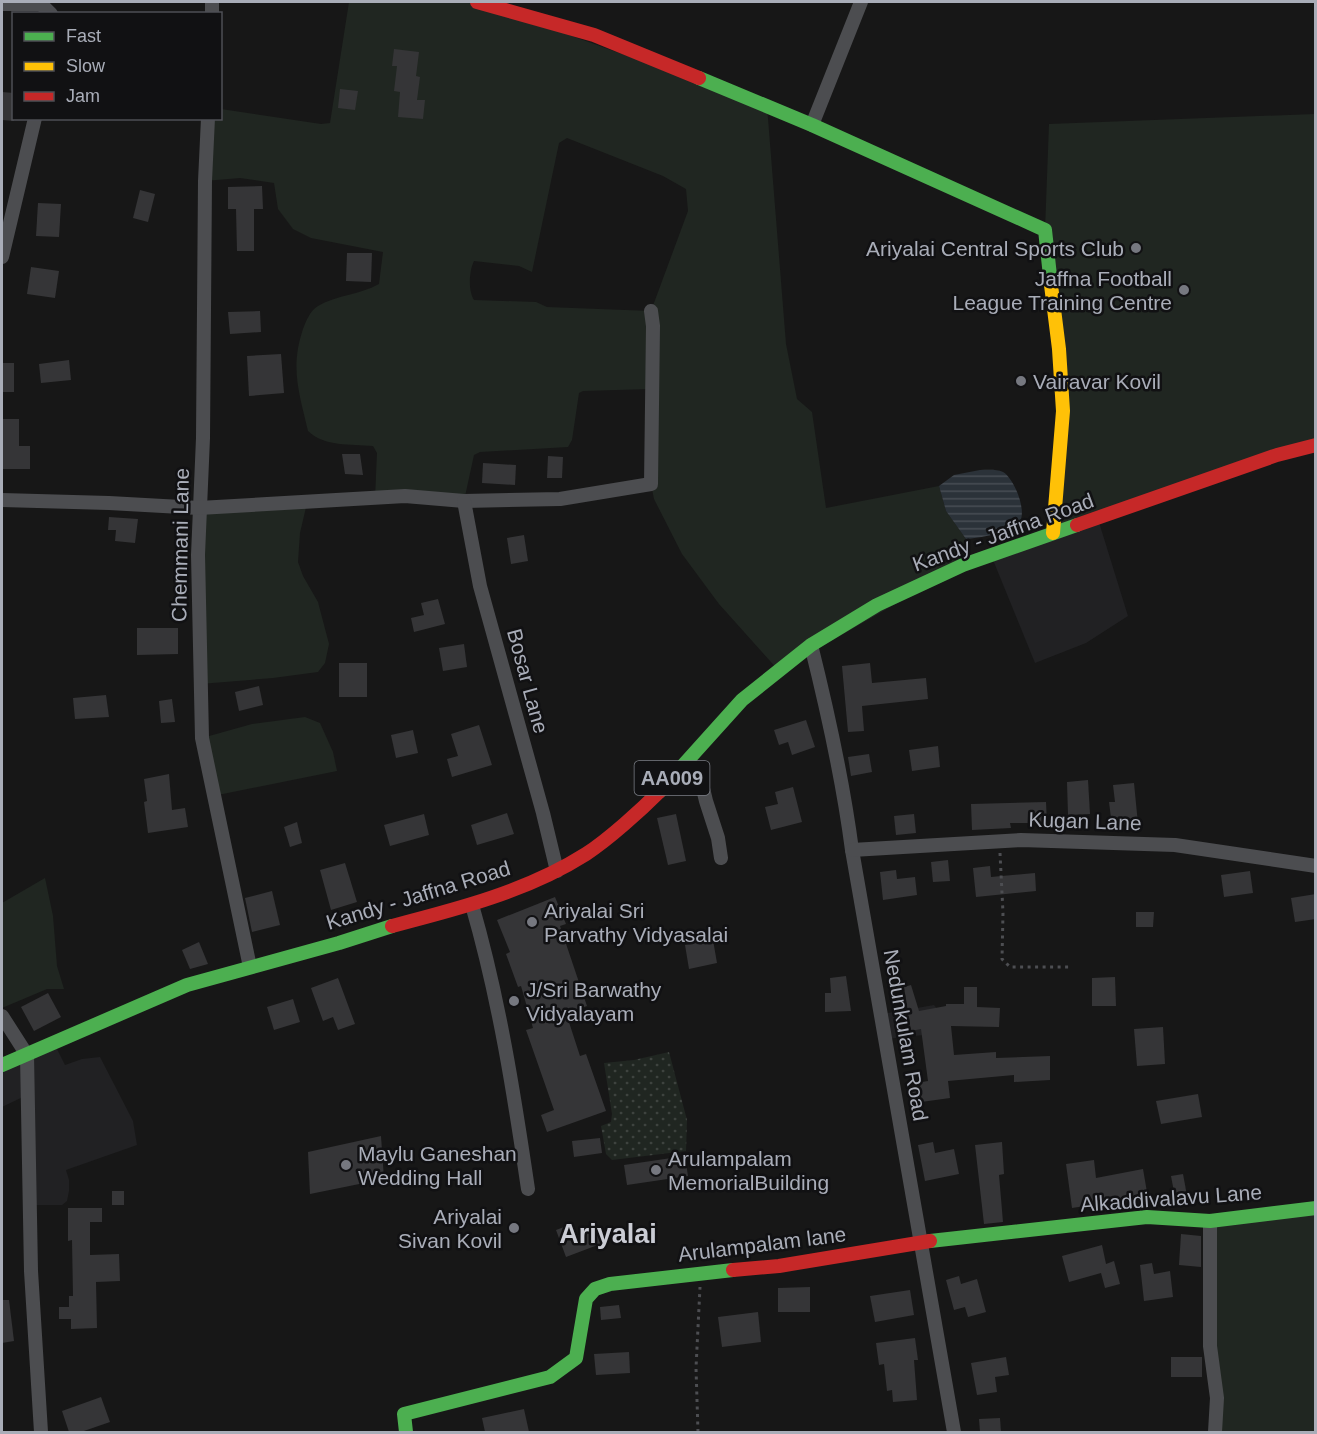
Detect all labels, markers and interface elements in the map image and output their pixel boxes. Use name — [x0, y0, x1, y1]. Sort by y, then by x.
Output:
legend — [12, 12, 222, 120]
text: Fast — [66, 26, 101, 46]
text: Slow — [66, 56, 106, 76]
text: Jam — [66, 86, 100, 106]
place label: Ariyalai Central Sports Club — [866, 237, 1124, 260]
marker: Ariyalai Central Sports Club — [1129, 241, 1143, 255]
place label: Jaffna Football League Training Centre — [953, 267, 1172, 314]
marker: Jaffna Football League Training Centre — [1177, 283, 1191, 297]
place label: Vairavar Kovil — [1033, 370, 1161, 393]
marker: Vairavar Kovil — [1014, 374, 1028, 388]
street label: Chemmani Lane — [167, 468, 193, 622]
street label: Kandy - Jaffna Road — [909, 489, 1097, 575]
street label: Bosar Lane — [503, 626, 553, 736]
road number: AA009 — [634, 761, 710, 795]
street label: Kugan Lane — [1028, 808, 1142, 834]
street label: Kandy - Jaffna Road — [323, 856, 513, 934]
place label: Ariyalai Sri Parvathy Vidyasalai — [544, 899, 728, 946]
marker: Ariyalai Sri Parvathy Vidyasalai — [525, 915, 539, 929]
street label: Nedunkulam Road — [880, 947, 932, 1123]
place label: J/Sri Barwathy Vidyalayam — [526, 978, 662, 1025]
marker: J/Sri Barwathy Vidyalayam — [507, 994, 521, 1008]
place label: Maylu Ganeshan Wedding Hall — [358, 1142, 517, 1189]
place label: Arulampalam MemorialBuilding — [668, 1147, 829, 1194]
marker: Maylu Ganeshan Wedding Hall — [339, 1158, 353, 1172]
marker: Arulampalam MemorialBuilding — [649, 1163, 663, 1177]
street label: Alkaddivalavu Lane — [1079, 1180, 1263, 1216]
place label: Ariyalai Sivan Kovil — [398, 1205, 502, 1252]
district label: Ariyalai — [559, 1219, 657, 1249]
marker: Ariyalai Sivan Kovil — [507, 1221, 521, 1235]
street label: Arulampalam lane — [677, 1222, 847, 1266]

